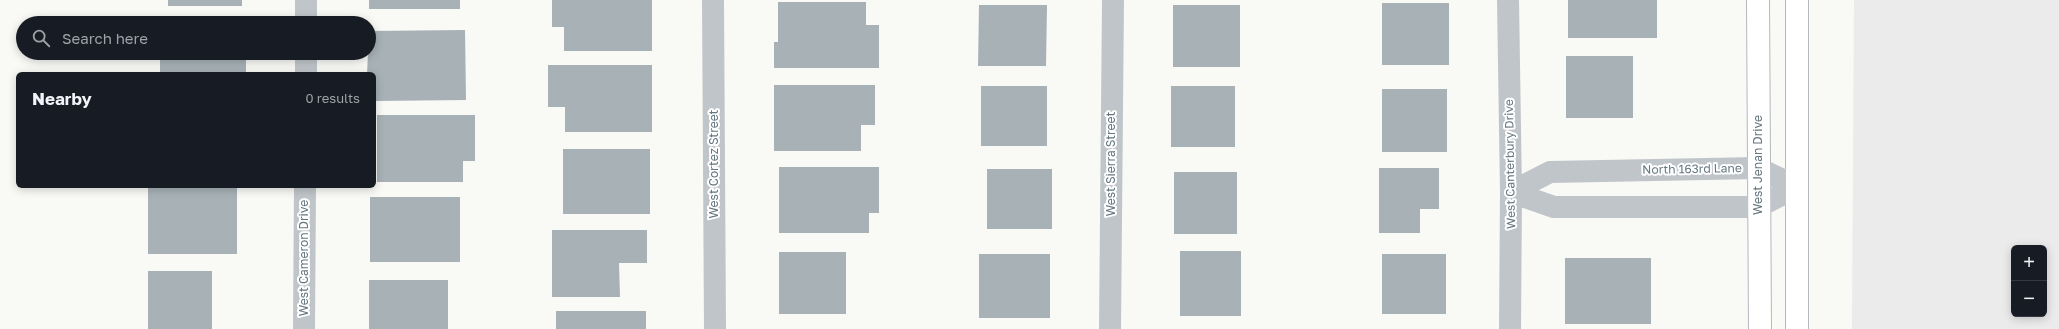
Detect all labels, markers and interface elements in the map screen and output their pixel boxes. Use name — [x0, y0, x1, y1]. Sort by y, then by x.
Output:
search box — [16, 16, 376, 60]
icon: search — [30, 27, 52, 49]
text: Search here — [62, 29, 148, 47]
text: Nearby — [32, 88, 92, 109]
text: 0 results — [305, 90, 360, 106]
street label: West Canterbury Drive — [1501, 99, 1518, 229]
street label: West Cortez Street — [706, 109, 721, 218]
street label: West Sierra Street — [1103, 112, 1118, 216]
street label: West Jenan Drive — [1750, 115, 1765, 215]
street label: North 163rd Lane — [1642, 160, 1742, 177]
street label: West Cameron Drive — [296, 200, 311, 316]
map controls — [2011, 245, 2047, 317]
button: + — [2011, 245, 2047, 281]
button: − — [2011, 281, 2047, 317]

